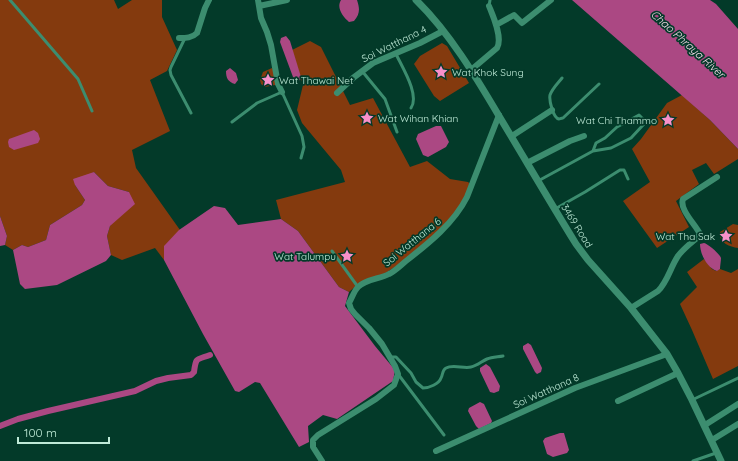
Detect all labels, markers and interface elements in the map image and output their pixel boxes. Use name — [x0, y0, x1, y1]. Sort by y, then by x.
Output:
water label: Chao Phraya River — [648, 7, 729, 82]
street label: Soi Watthana 4 — [359, 23, 429, 65]
place icon: Wat Khok Sung — [433, 64, 449, 80]
place label: Wat Khok Sung — [452, 66, 524, 79]
place icon: Wat Thawai Net — [260, 72, 276, 88]
place label: Wat Thawai Net — [279, 74, 354, 87]
place icon: Wat Wihan Khian — [359, 110, 375, 126]
place label: Wat Wihan Khian — [378, 112, 458, 125]
place icon: Wat Chi Thammo — [660, 112, 676, 128]
place label: Wat Chi Thammo — [576, 114, 657, 127]
street label: 3469 Road — [559, 202, 595, 250]
street label: Soi Watthana 6 — [380, 214, 444, 269]
place icon: Wat Tha Sak — [718, 228, 734, 244]
place label: Wat Tha Sak — [656, 230, 715, 243]
place icon: Wat Talumpu — [339, 248, 355, 264]
place label: Wat Talumpu — [274, 250, 336, 263]
street label: Soi Watthana 8 — [511, 371, 581, 411]
scale bar — [18, 419, 109, 445]
text: 100 m — [24, 425, 57, 440]

